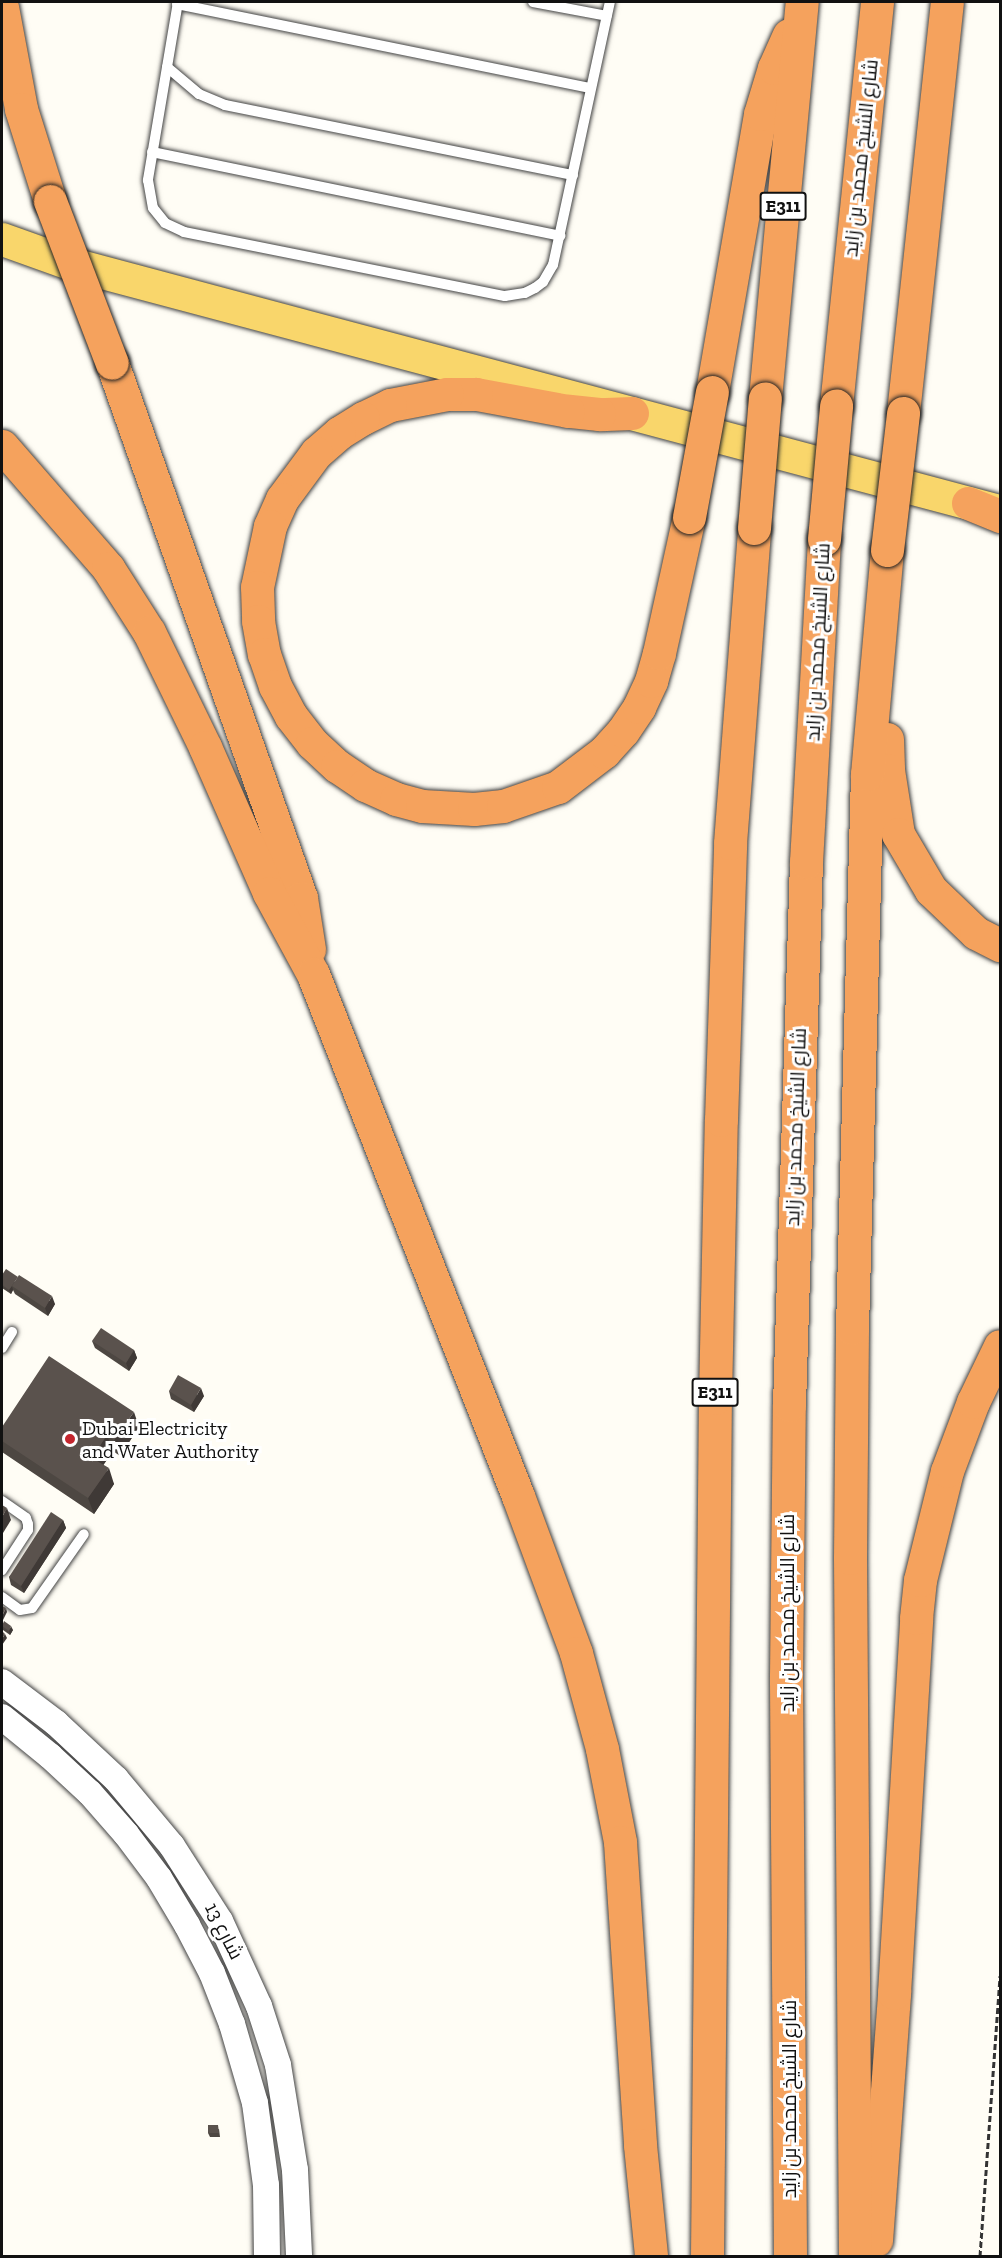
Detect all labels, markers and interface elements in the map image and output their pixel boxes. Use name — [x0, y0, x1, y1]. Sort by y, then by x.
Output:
street label: شارع الشيخ محمد بن زايد — [839, 58, 883, 258]
road number: E311 — [759, 191, 807, 221]
street label: شارع الشيخ محمد بن زايد — [801, 542, 835, 742]
street label: شارع الشيخ محمد بن زايد — [781, 1027, 811, 1227]
road number: E311 — [691, 1377, 739, 1407]
place label: Dubai Electricity and Water Authority — [82, 1416, 260, 1463]
marker: Dubai Electricity and Water Authority — [63, 1432, 77, 1446]
street label: شارع الشيخ محمد بن زايد — [775, 1514, 799, 1712]
street label: شارع 13 — [200, 1898, 248, 1964]
street label: شارع الشيخ محمد بن زايد — [777, 2000, 801, 2198]

